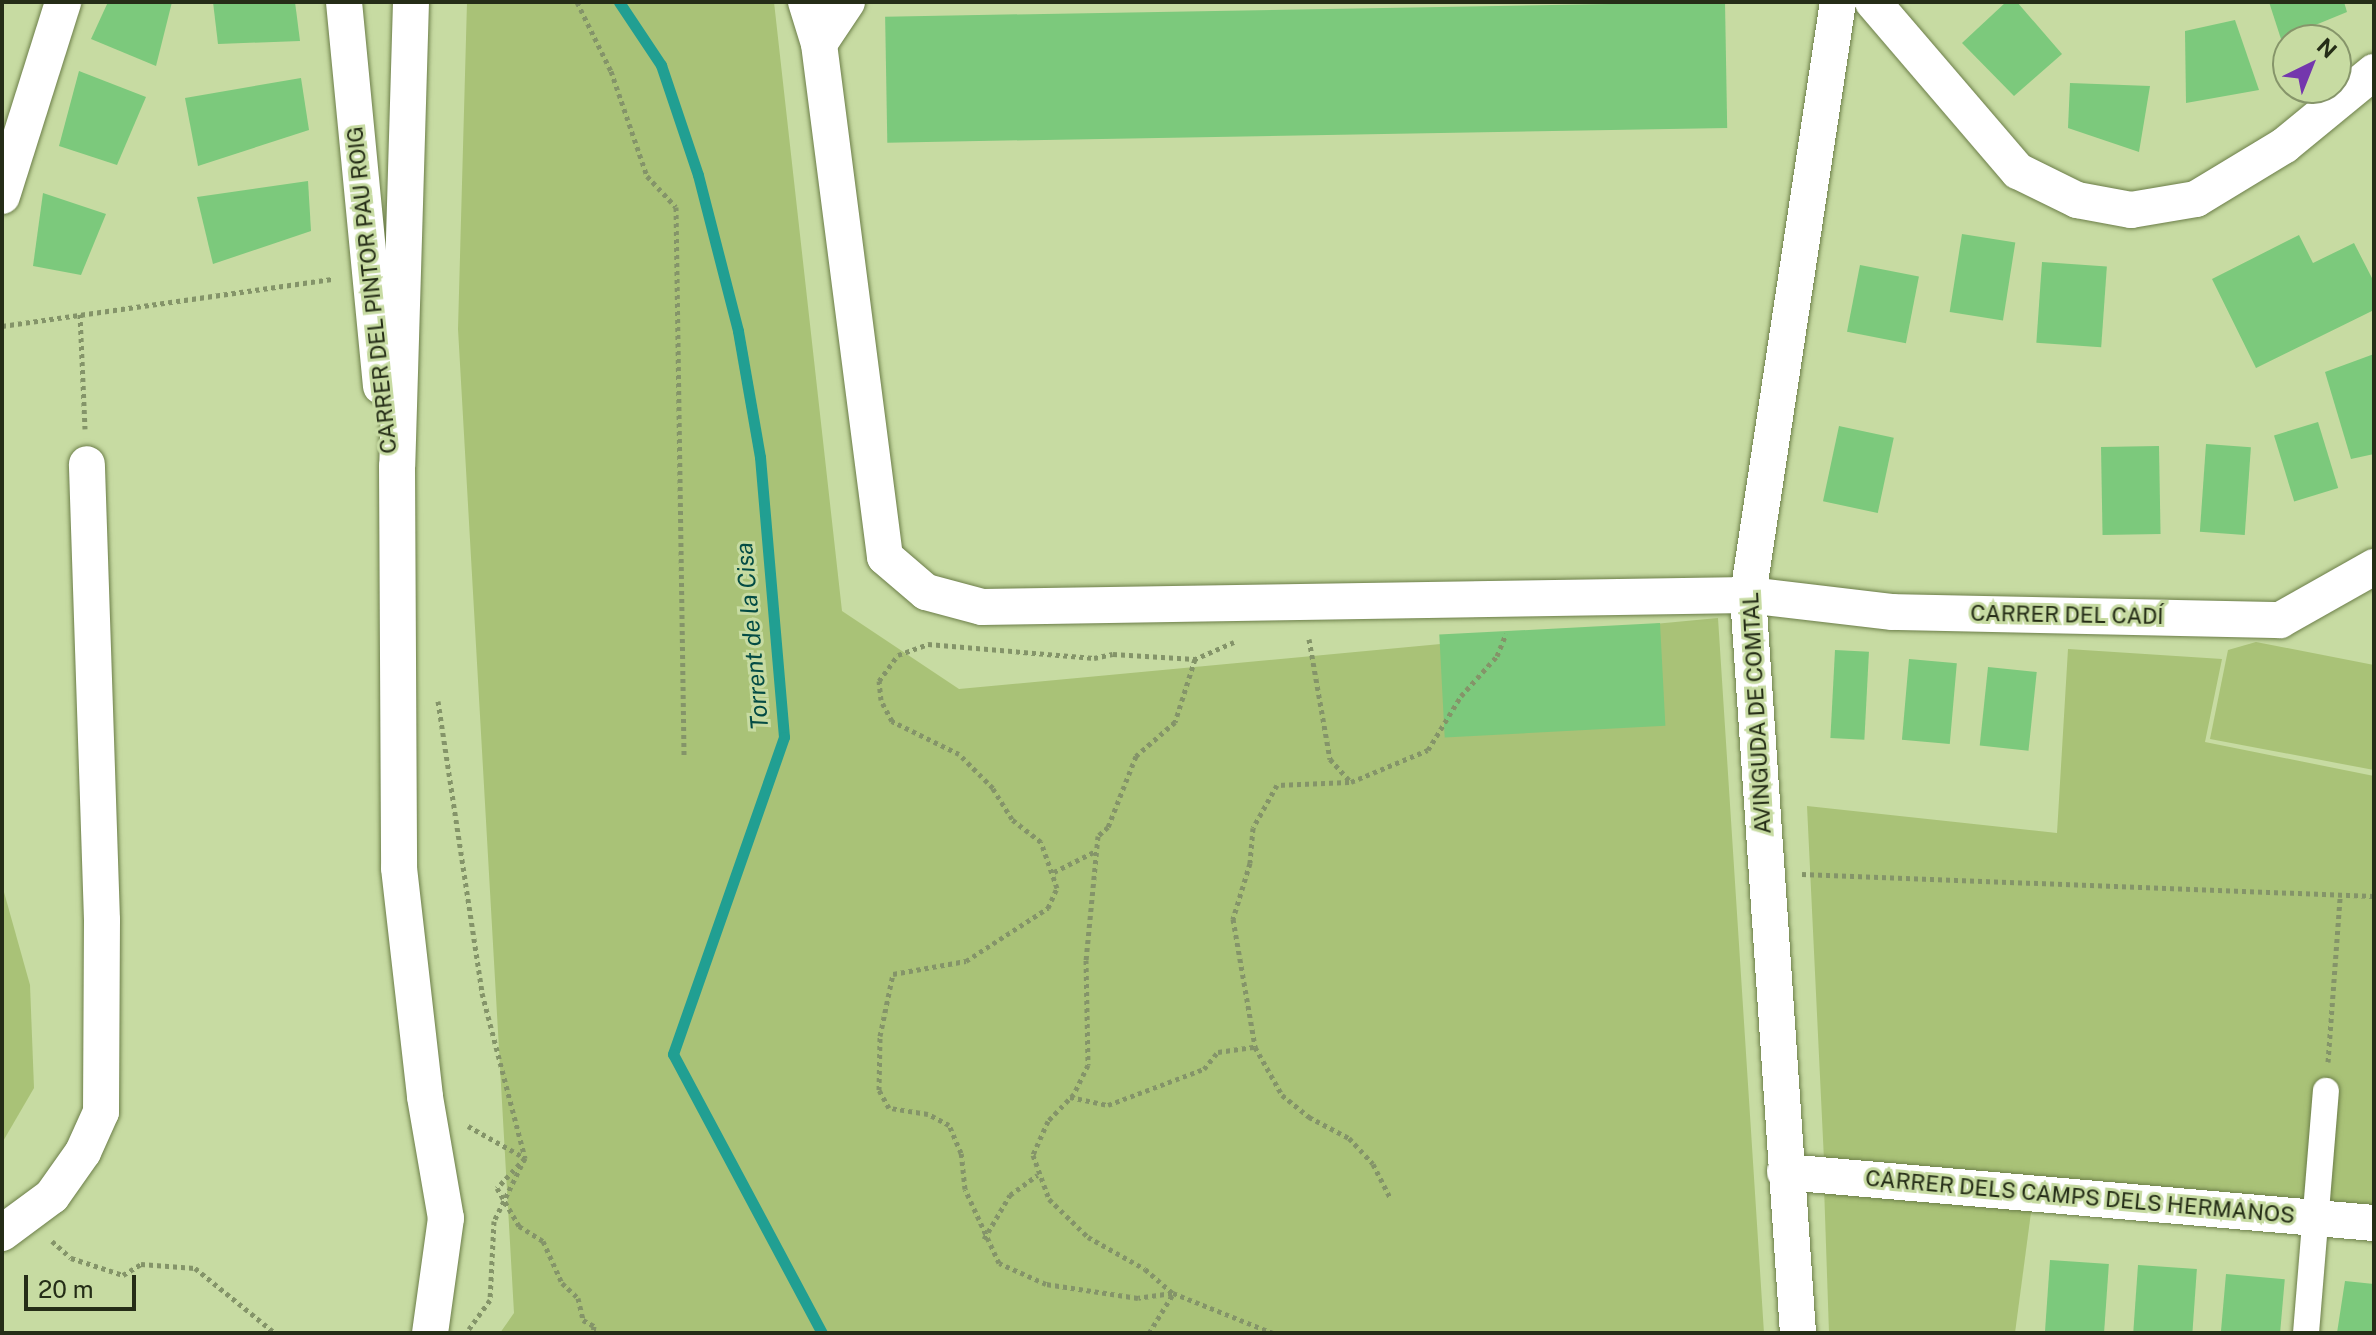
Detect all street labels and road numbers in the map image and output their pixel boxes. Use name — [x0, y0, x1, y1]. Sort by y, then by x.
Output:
street label: CARRER DEL PINTOR PAU ROIG — [342, 125, 402, 455]
street label: AVINGUDA DE COMTAL — [1737, 591, 1777, 835]
street label: CARRER DEL CADÍ — [1970, 600, 2164, 630]
street label: CARRER DELS CAMPS DELS HERMANOS — [1864, 1165, 2296, 1229]

